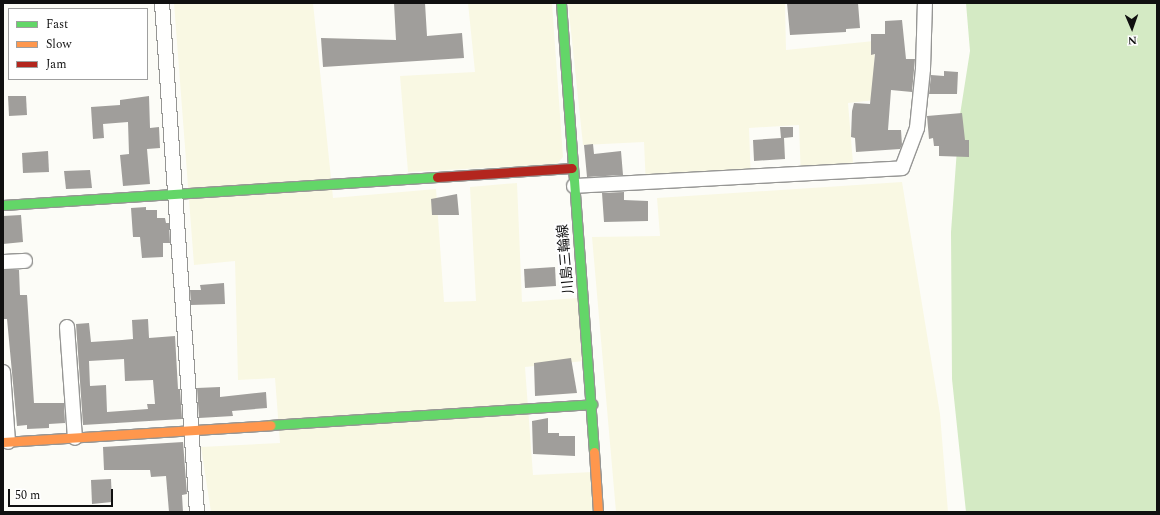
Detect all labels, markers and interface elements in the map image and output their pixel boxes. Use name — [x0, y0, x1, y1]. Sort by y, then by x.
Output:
legend — [8, 8, 148, 80]
north arrow — [1112, 8, 1152, 48]
text: Fast — [46, 15, 68, 34]
text: N — [1128, 32, 1137, 49]
text: Slow — [46, 35, 71, 54]
text: Jam — [46, 55, 67, 74]
street label: 川島三輪線 — [555, 223, 577, 295]
scale bar — [10, 481, 115, 507]
text: 50 m — [15, 486, 40, 505]

